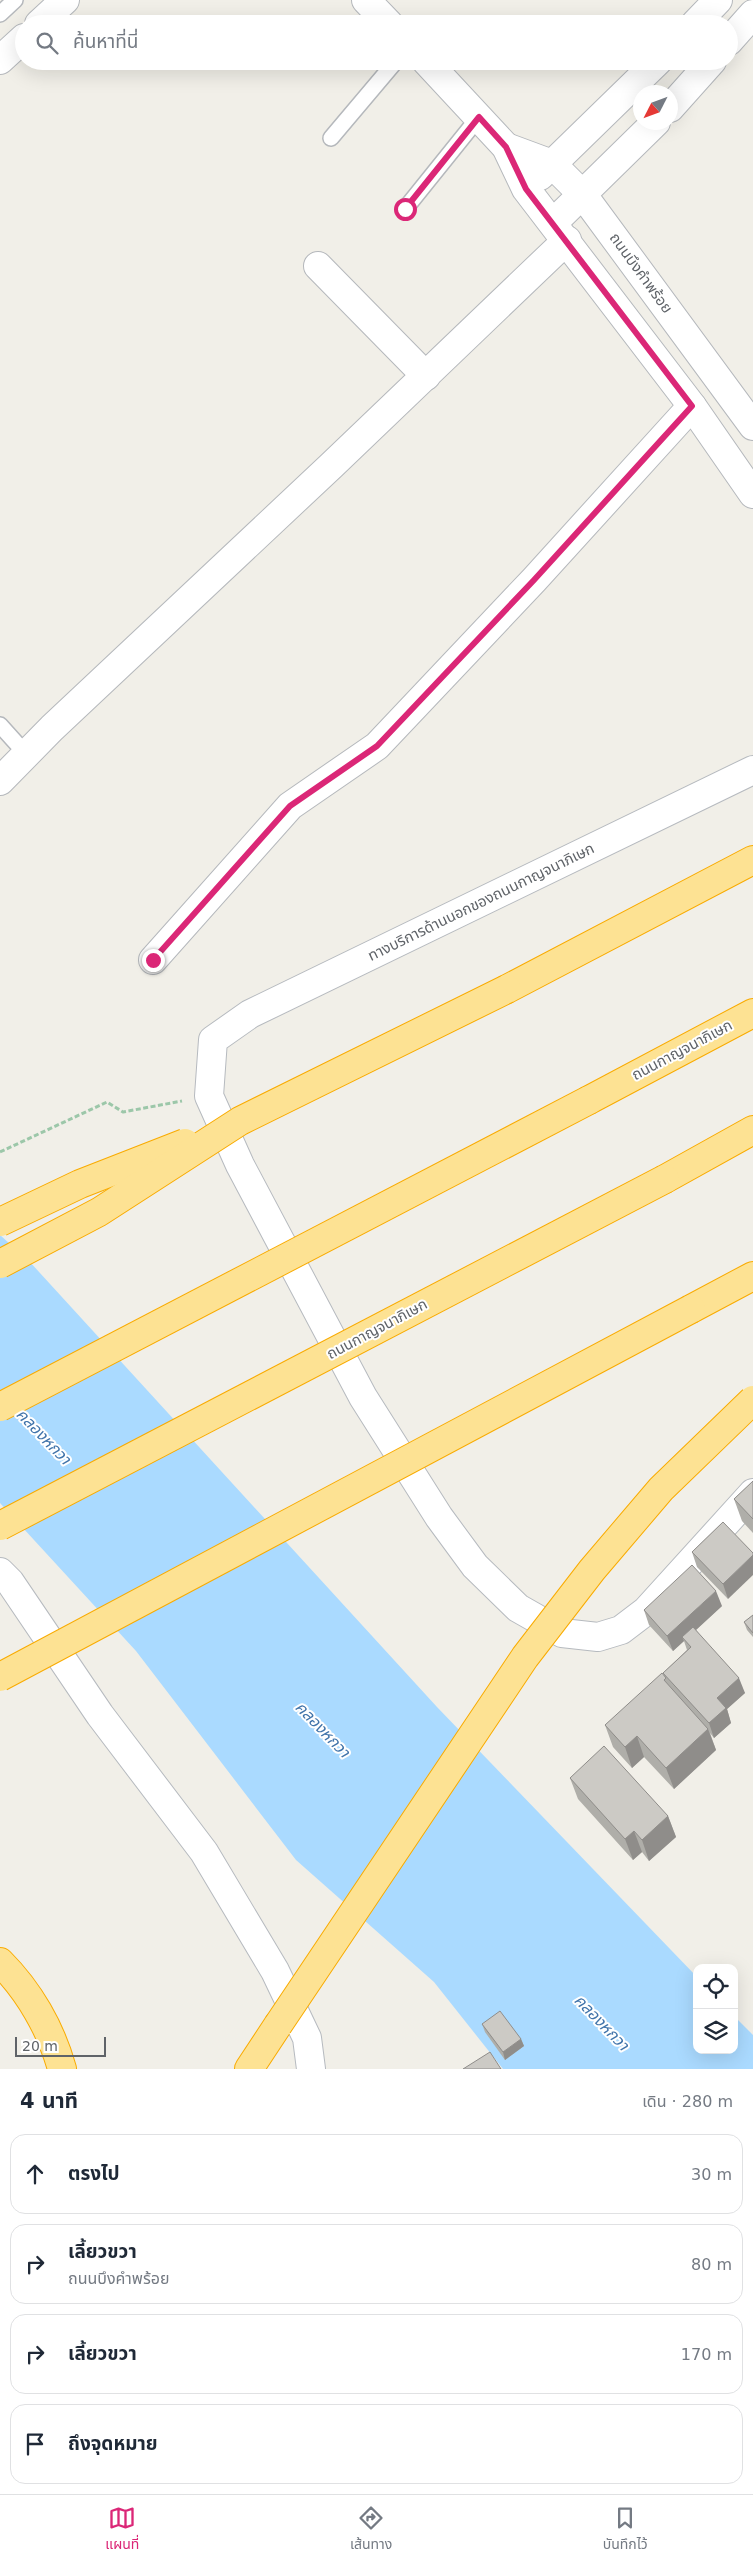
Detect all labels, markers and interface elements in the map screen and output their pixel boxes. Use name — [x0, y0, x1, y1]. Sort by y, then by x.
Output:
search box — [15, 15, 738, 70]
icon: search — [33, 29, 61, 57]
text: ค้นหาที่นี่ — [73, 30, 138, 52]
north arrow — [633, 85, 678, 130]
route start — [394, 198, 417, 221]
street label: ถนนบึงคำพร้อย — [606, 229, 676, 317]
street label: ทางบริการด้านนอกของถนนกาญจนาภิเษก — [365, 839, 597, 965]
route end — [142, 949, 165, 972]
street label: ถนนกาญจนาภิเษก — [629, 1016, 735, 1084]
street label: ถนนกาญจนาภิเษก — [324, 1295, 430, 1363]
water label: คลองหกวา — [12, 1405, 76, 1469]
water label: คลองหกวา — [291, 1698, 355, 1762]
map controls — [693, 1964, 738, 2054]
button: locate — [693, 1964, 738, 2009]
water label: คลองหกวา — [570, 1991, 634, 2055]
button: layers — [693, 2009, 738, 2054]
scale bar — [15, 2034, 106, 2057]
text: 20 m — [22, 2038, 58, 2054]
text: 4 นาที — [20, 2089, 78, 2113]
text: เดิน · 280 m — [642, 2092, 733, 2111]
icon: ahead — [21, 2160, 49, 2188]
text: ตรงไป — [68, 2162, 120, 2184]
text: 30 m — [691, 2165, 732, 2184]
text: เลี้ยวขวา — [68, 2240, 137, 2262]
icon: right — [21, 2250, 49, 2278]
text: 80 m — [691, 2255, 732, 2274]
text: ถนนบึงคำพร้อย — [68, 2269, 169, 2288]
icon: right — [21, 2340, 49, 2368]
text: เลี้ยวขวา — [68, 2342, 137, 2364]
text: 170 m — [681, 2345, 732, 2364]
icon: arrive — [21, 2430, 49, 2458]
text: ถึงจุดหมาย — [68, 2432, 158, 2454]
tab: แผนที่ — [105, 2504, 139, 2555]
tab: เส้นทาง — [350, 2504, 392, 2555]
tab: บันทึกไว้ — [603, 2504, 648, 2555]

